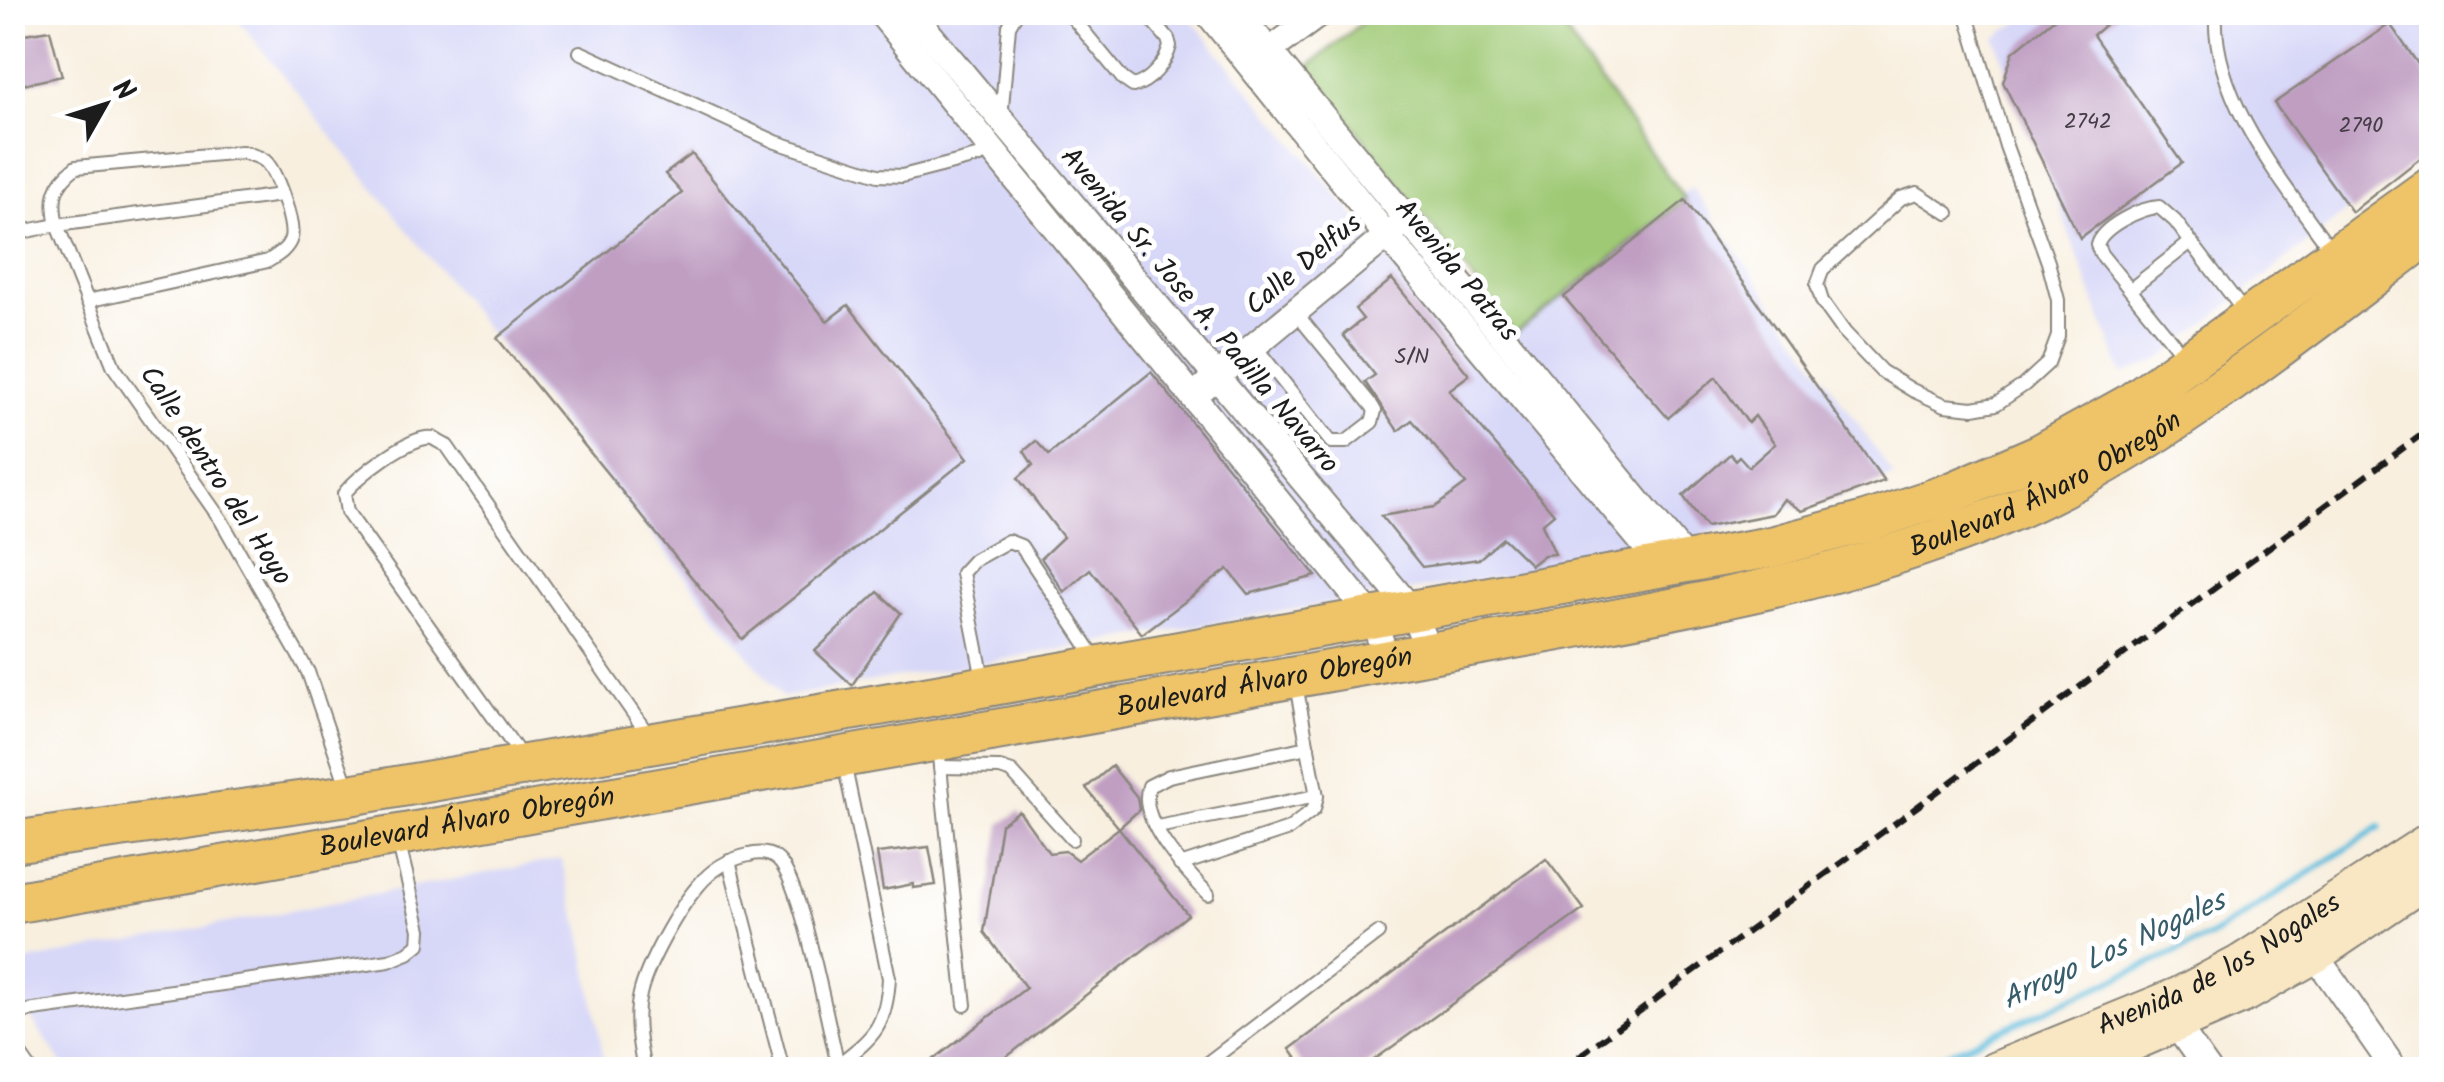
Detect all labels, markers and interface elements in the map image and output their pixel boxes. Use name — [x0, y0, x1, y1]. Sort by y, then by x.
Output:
north arrow — [55, 55, 155, 155]
text: N — [99, 70, 146, 112]
house number: 2742 — [2064, 105, 2112, 140]
house number: 2790 — [2339, 109, 2383, 144]
street label: Avenida Sr. Jose A. Padilla Navarro — [1048, 138, 1350, 484]
street label: Avenida Patras — [1383, 190, 1529, 352]
street label: Calle Delfus — [1236, 202, 1372, 328]
house number: S/N — [1395, 340, 1429, 375]
street label: Calle dentro del Hoyo — [127, 357, 303, 595]
street label: Boulevard Álvaro Obregón — [1904, 399, 2191, 570]
street label: Boulevard Álvaro Obregón — [1113, 634, 1416, 731]
street label: Boulevard Álvaro Obregón — [316, 774, 618, 870]
water label: Arroyo Los Nogales — [1994, 877, 2237, 1024]
street label: Avenida de los Nogales — [2090, 881, 2350, 1048]

